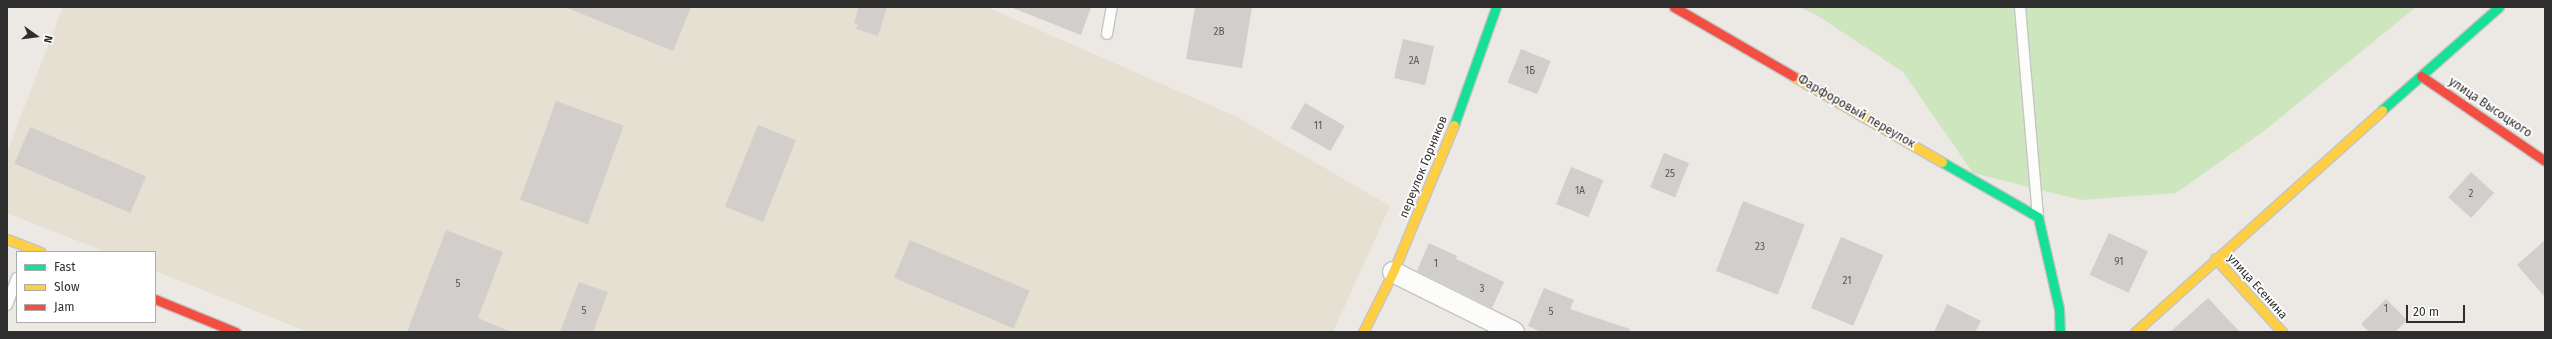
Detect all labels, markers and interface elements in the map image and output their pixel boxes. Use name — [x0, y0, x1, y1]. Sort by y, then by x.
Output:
north arrow — [16, 16, 56, 56]
house number: 2В — [1213, 27, 1225, 39]
text: N — [41, 34, 55, 44]
house number: 2А — [1409, 56, 1419, 68]
house number: 1Б — [1525, 66, 1535, 78]
street label: Фарфоровый переулок — [1795, 72, 1917, 152]
street label: улица Высоцкого — [2446, 75, 2534, 141]
street label: переулок Горняков — [1397, 114, 1451, 220]
house number: 11 — [1314, 121, 1322, 133]
house number: 25 — [1665, 169, 1675, 181]
house number: 1А — [1575, 186, 1585, 198]
house number: 2 — [2469, 189, 2473, 201]
house number: 23 — [1755, 242, 1765, 254]
legend — [16, 251, 156, 323]
street label: улица Есенина — [2224, 251, 2290, 323]
house number: 91 — [2114, 257, 2124, 269]
house number: 1 — [1434, 259, 1438, 271]
text: Fast — [54, 260, 76, 274]
house number: 21 — [1842, 276, 1852, 288]
house number: 5 — [455, 279, 461, 291]
text: Slow — [54, 280, 80, 294]
house number: 3 — [1480, 284, 1484, 296]
scale bar — [2408, 297, 2467, 323]
text: Jam — [54, 300, 74, 314]
house number: 1 — [2384, 304, 2388, 316]
text: 20 m — [2413, 305, 2439, 319]
house number: 5 — [581, 306, 587, 318]
house number: 5 — [1548, 307, 1554, 319]

